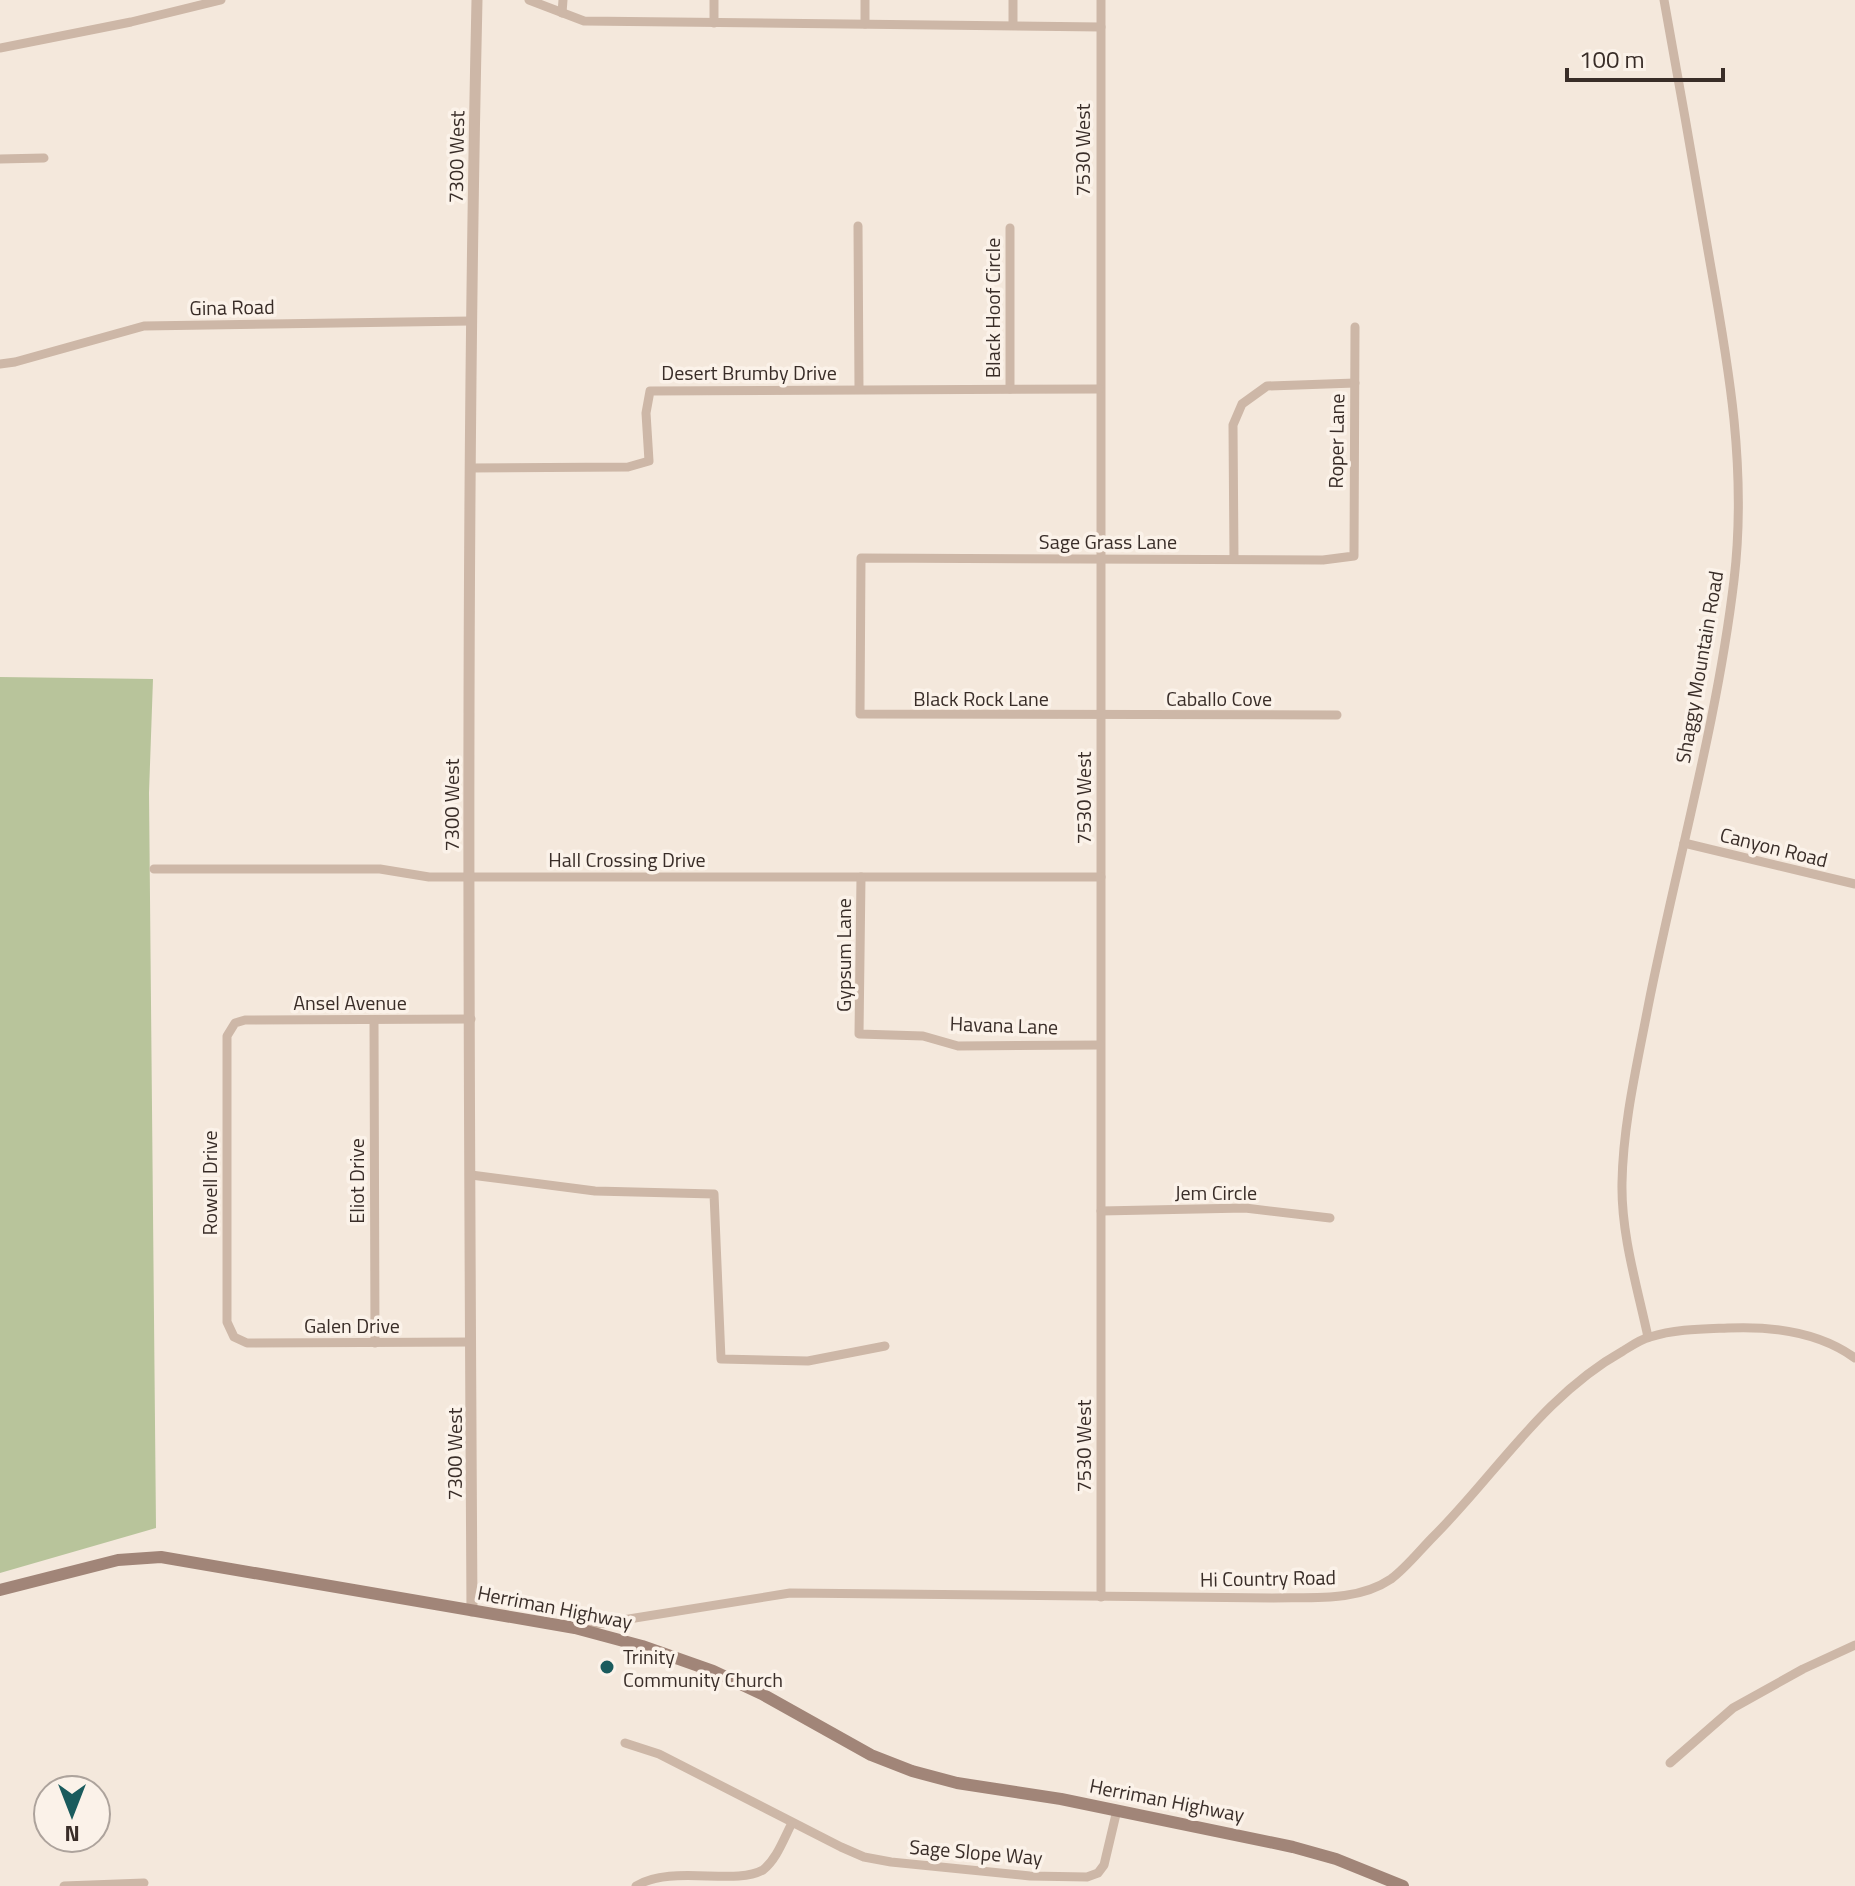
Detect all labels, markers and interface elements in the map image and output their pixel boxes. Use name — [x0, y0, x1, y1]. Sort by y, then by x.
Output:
scale bar — [1567, 32, 1723, 82]
text: 100 m — [1579, 41, 1645, 77]
street label: 7530 West — [1067, 104, 1098, 196]
street label: 7300 West — [440, 110, 472, 204]
street label: Black Hoof Circle — [977, 238, 1008, 378]
street label: Gina Road — [189, 291, 275, 323]
street label: Desert Brumby Drive — [661, 357, 837, 388]
street label: Roper Lane — [1320, 393, 1352, 489]
street label: Sage Grass Lane — [1039, 526, 1177, 557]
street label: Shaggy Mountain Road — [1667, 568, 1731, 766]
street label: Black Rock Lane — [913, 683, 1049, 714]
street label: Caballo Cove — [1166, 683, 1272, 714]
street label: 7530 West — [1068, 752, 1099, 844]
street label: 7300 West — [436, 759, 467, 851]
street label: Canyon Road — [1717, 819, 1831, 875]
street label: Hall Crossing Drive — [548, 844, 706, 875]
street label: Gypsum Lane — [828, 898, 859, 1012]
street label: Ansel Avenue — [293, 987, 407, 1018]
street label: Havana Lane — [949, 1008, 1059, 1042]
street label: Rowell Drive — [194, 1130, 225, 1236]
street label: Eliot Drive — [341, 1138, 372, 1224]
street label: Jem Circle — [1175, 1177, 1257, 1208]
street label: Galen Drive — [304, 1310, 400, 1341]
street label: 7530 West — [1068, 1400, 1099, 1492]
street label: 7300 West — [439, 1408, 470, 1500]
street label: Hi Country Road — [1200, 1561, 1336, 1595]
street label: Herriman Highway — [475, 1577, 635, 1637]
place label: Trinity Community Church — [623, 1641, 783, 1695]
marker: Trinity Community Church — [598, 1658, 616, 1676]
street label: Herriman Highway — [1087, 1770, 1247, 1830]
north arrow — [32, 1774, 112, 1854]
text: N — [64, 1817, 80, 1851]
street label: Sage Slope Way — [908, 1831, 1044, 1873]

